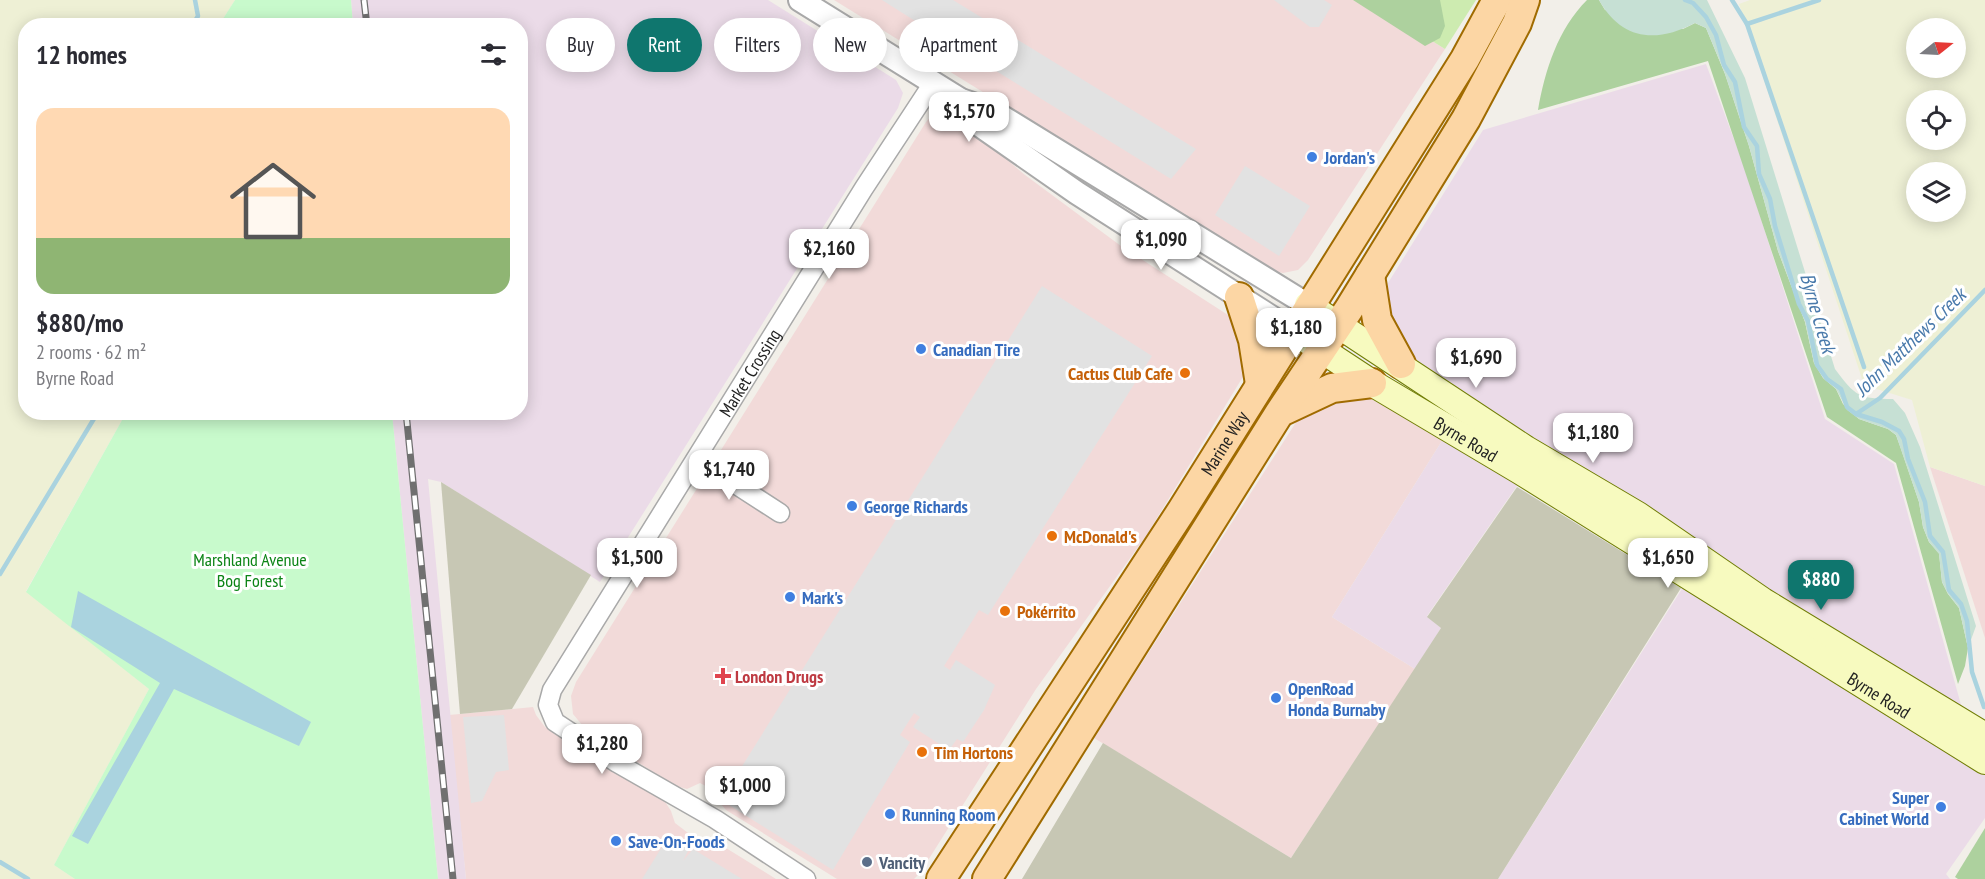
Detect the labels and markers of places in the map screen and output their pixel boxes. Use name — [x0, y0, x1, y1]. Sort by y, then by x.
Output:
pin: $1,570 — [920, 92, 1018, 143]
place label: Jordan's — [1323, 146, 1375, 169]
marker: Jordan's — [1305, 150, 1319, 164]
pin: $1,090 — [1112, 220, 1210, 271]
pin: $2,160 — [780, 229, 878, 280]
pin: $1,180 — [1247, 308, 1345, 359]
place label: Canadian Tire — [933, 338, 1021, 361]
pin: $1,690 — [1427, 338, 1525, 389]
marker: Canadian Tire — [914, 342, 928, 356]
place label: Cactus Club Cafe — [1068, 362, 1173, 385]
marker: Cactus Club Cafe — [1178, 366, 1192, 380]
pin: $1,180 — [1544, 413, 1642, 464]
pin: $1,740 — [680, 450, 778, 501]
place label: George Richards — [864, 495, 968, 518]
marker: George Richards — [845, 499, 859, 513]
place label: McDonald's — [1064, 525, 1137, 548]
marker: McDonald's — [1045, 529, 1059, 543]
pin: $1,500 — [588, 538, 686, 589]
pin: $1,650 — [1619, 538, 1717, 589]
pin: $880 — [1785, 560, 1857, 611]
place label: Mark's — [802, 586, 843, 609]
marker: Mark's — [783, 590, 797, 604]
place label: Pokérrito — [1017, 600, 1076, 623]
marker: Pokérrito — [998, 604, 1012, 618]
place label: London Drugs — [735, 665, 823, 688]
marker: London Drugs — [716, 669, 730, 683]
place label: OpenRoad Honda Burnaby — [1288, 677, 1386, 721]
marker: OpenRoad Honda Burnaby — [1269, 691, 1283, 705]
pin: $1,280 — [553, 724, 651, 775]
place label: Tim Hortons — [934, 741, 1013, 764]
marker: Tim Hortons — [915, 745, 929, 759]
pin: $1,000 — [696, 766, 794, 817]
place label: Super Cabinet World — [1839, 786, 1930, 830]
marker: Super Cabinet World — [1934, 800, 1948, 814]
place label: Running Room — [902, 803, 995, 826]
marker: Running Room — [883, 807, 897, 821]
place label: Save-On-Foods — [628, 830, 725, 853]
marker: Save-On-Foods — [609, 834, 623, 848]
place label: Vancity — [878, 851, 926, 874]
marker: Vancity — [860, 855, 874, 869]

